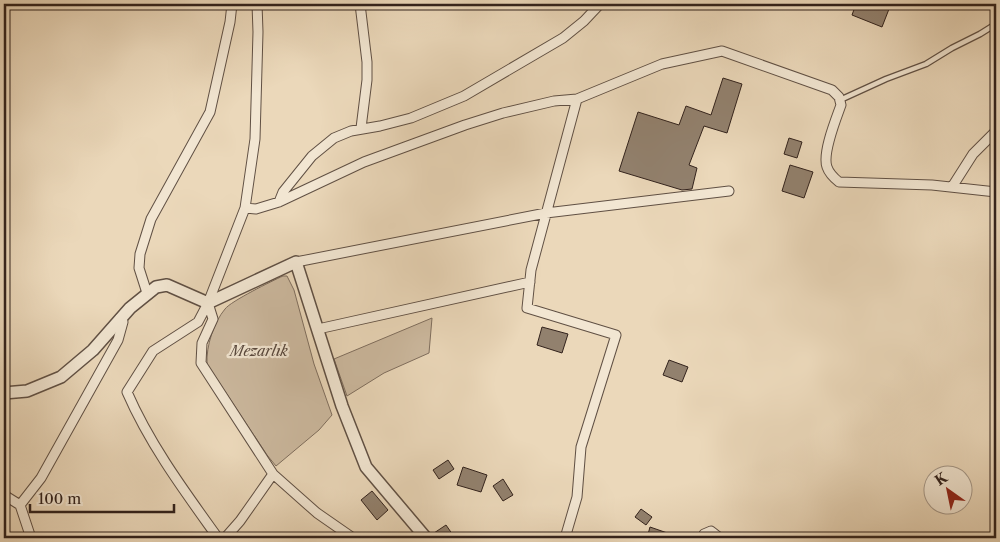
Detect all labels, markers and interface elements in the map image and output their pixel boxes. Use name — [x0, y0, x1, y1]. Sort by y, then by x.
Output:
park label: Mezarlık — [228, 342, 289, 360]
north arrow — [922, 464, 972, 514]
text: K — [931, 468, 951, 490]
scale bar — [30, 482, 174, 514]
text: 100 m — [38, 489, 81, 508]

